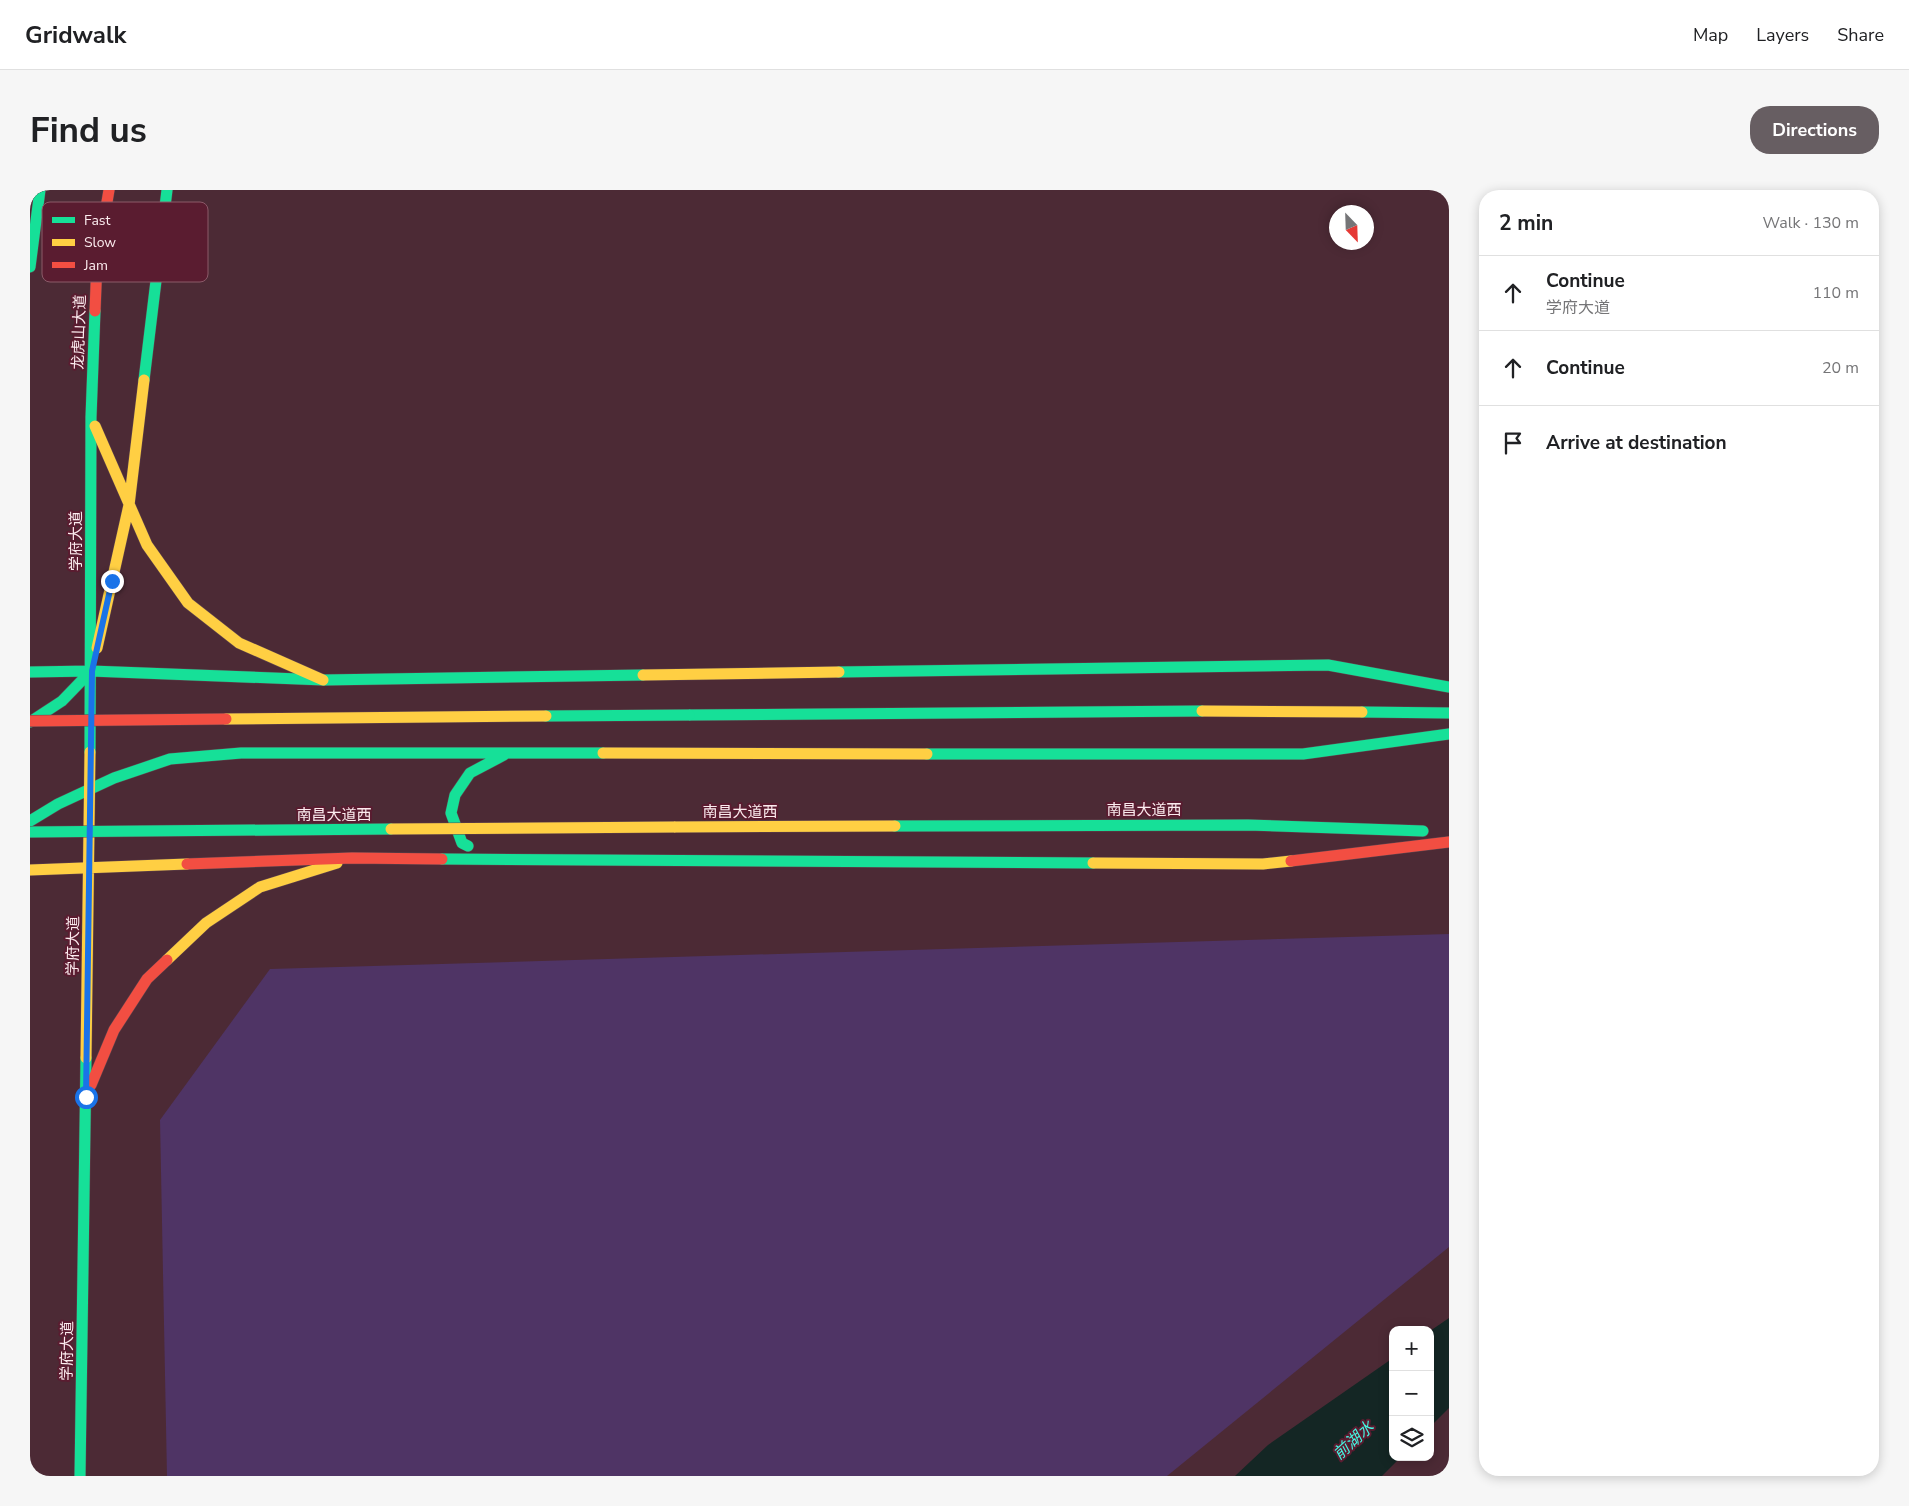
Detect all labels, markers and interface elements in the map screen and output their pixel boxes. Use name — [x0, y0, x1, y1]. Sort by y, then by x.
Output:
text: Gridwalk — [25, 19, 126, 51]
text: Map — [1693, 23, 1728, 47]
text: Layers — [1756, 23, 1809, 47]
text: Share — [1837, 23, 1884, 47]
button: Directions — [1750, 106, 1879, 154]
text: Find us — [30, 107, 147, 154]
legend — [42, 202, 208, 282]
north arrow — [1329, 205, 1374, 250]
text: 2 min — [1499, 209, 1553, 237]
text: Fast — [84, 211, 110, 230]
text: Walk · 130 m — [1763, 212, 1859, 234]
text: Slow — [84, 233, 116, 252]
text: Jam — [83, 256, 108, 275]
text: Continue — [1546, 268, 1625, 294]
icon: ahead — [1499, 279, 1527, 307]
text: 110 m — [1812, 282, 1859, 304]
street label: 龙虎山大道 — [68, 294, 90, 370]
text: 学府大道 — [1546, 297, 1610, 319]
icon: ahead — [1499, 354, 1527, 382]
text: Continue — [1546, 355, 1625, 381]
text: 20 m — [1822, 357, 1859, 379]
icon: arrive — [1499, 429, 1527, 457]
text: Arrive at destination — [1546, 430, 1727, 456]
street label: 学府大道 — [66, 511, 86, 571]
route end — [101, 570, 124, 593]
street label: 南昌大道西 — [1106, 800, 1182, 820]
street label: 南昌大道西 — [702, 802, 778, 822]
street label: 南昌大道西 — [296, 805, 372, 825]
street label: 学府大道 — [62, 916, 84, 976]
route start — [75, 1086, 98, 1109]
street label: 学府大道 — [56, 1321, 78, 1381]
map controls — [1389, 1326, 1434, 1461]
button: + — [1389, 1326, 1434, 1371]
button: − — [1389, 1371, 1434, 1416]
water label: 前湖水 — [1328, 1416, 1380, 1465]
button: layers — [1389, 1416, 1434, 1461]

